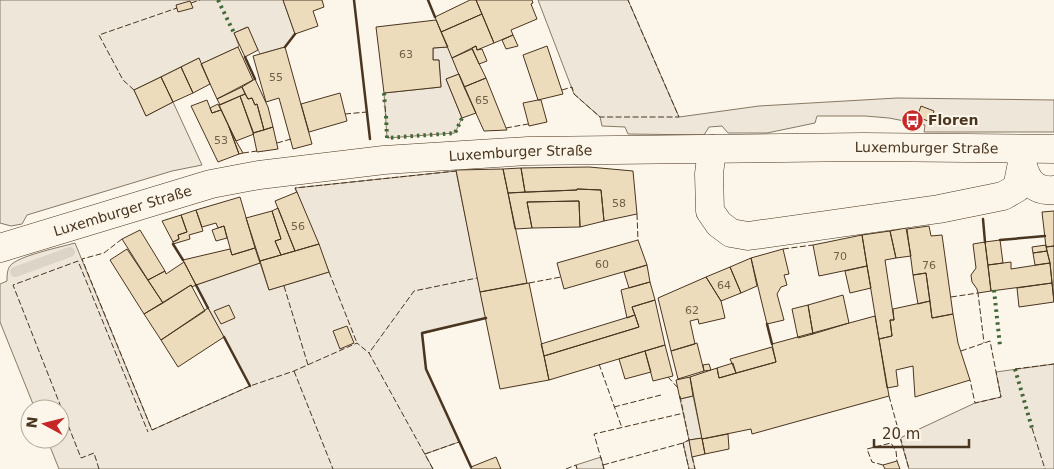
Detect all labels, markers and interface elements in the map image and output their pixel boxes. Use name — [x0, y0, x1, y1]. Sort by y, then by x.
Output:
house number: 63 — [399, 48, 413, 61]
house number: 55 — [269, 71, 283, 84]
house number: 65 — [475, 94, 489, 107]
bus stop icon: Floren — [900, 108, 924, 132]
place label: Floren — [928, 112, 978, 128]
house number: 53 — [214, 134, 228, 147]
street label: Luxemburger Straße — [854, 139, 998, 156]
street label: Luxemburger Straße — [448, 142, 592, 164]
street label: Luxemburger Straße — [51, 182, 194, 239]
house number: 58 — [612, 197, 626, 210]
house number: 56 — [291, 220, 305, 233]
house number: 70 — [833, 250, 847, 263]
house number: 60 — [595, 258, 609, 271]
house number: 76 — [922, 259, 936, 272]
house number: 64 — [717, 279, 731, 292]
house number: 62 — [685, 304, 699, 317]
north arrow — [20, 399, 70, 449]
text: N — [23, 416, 41, 429]
scale bar — [874, 416, 969, 448]
text: 20 m — [882, 425, 920, 443]

